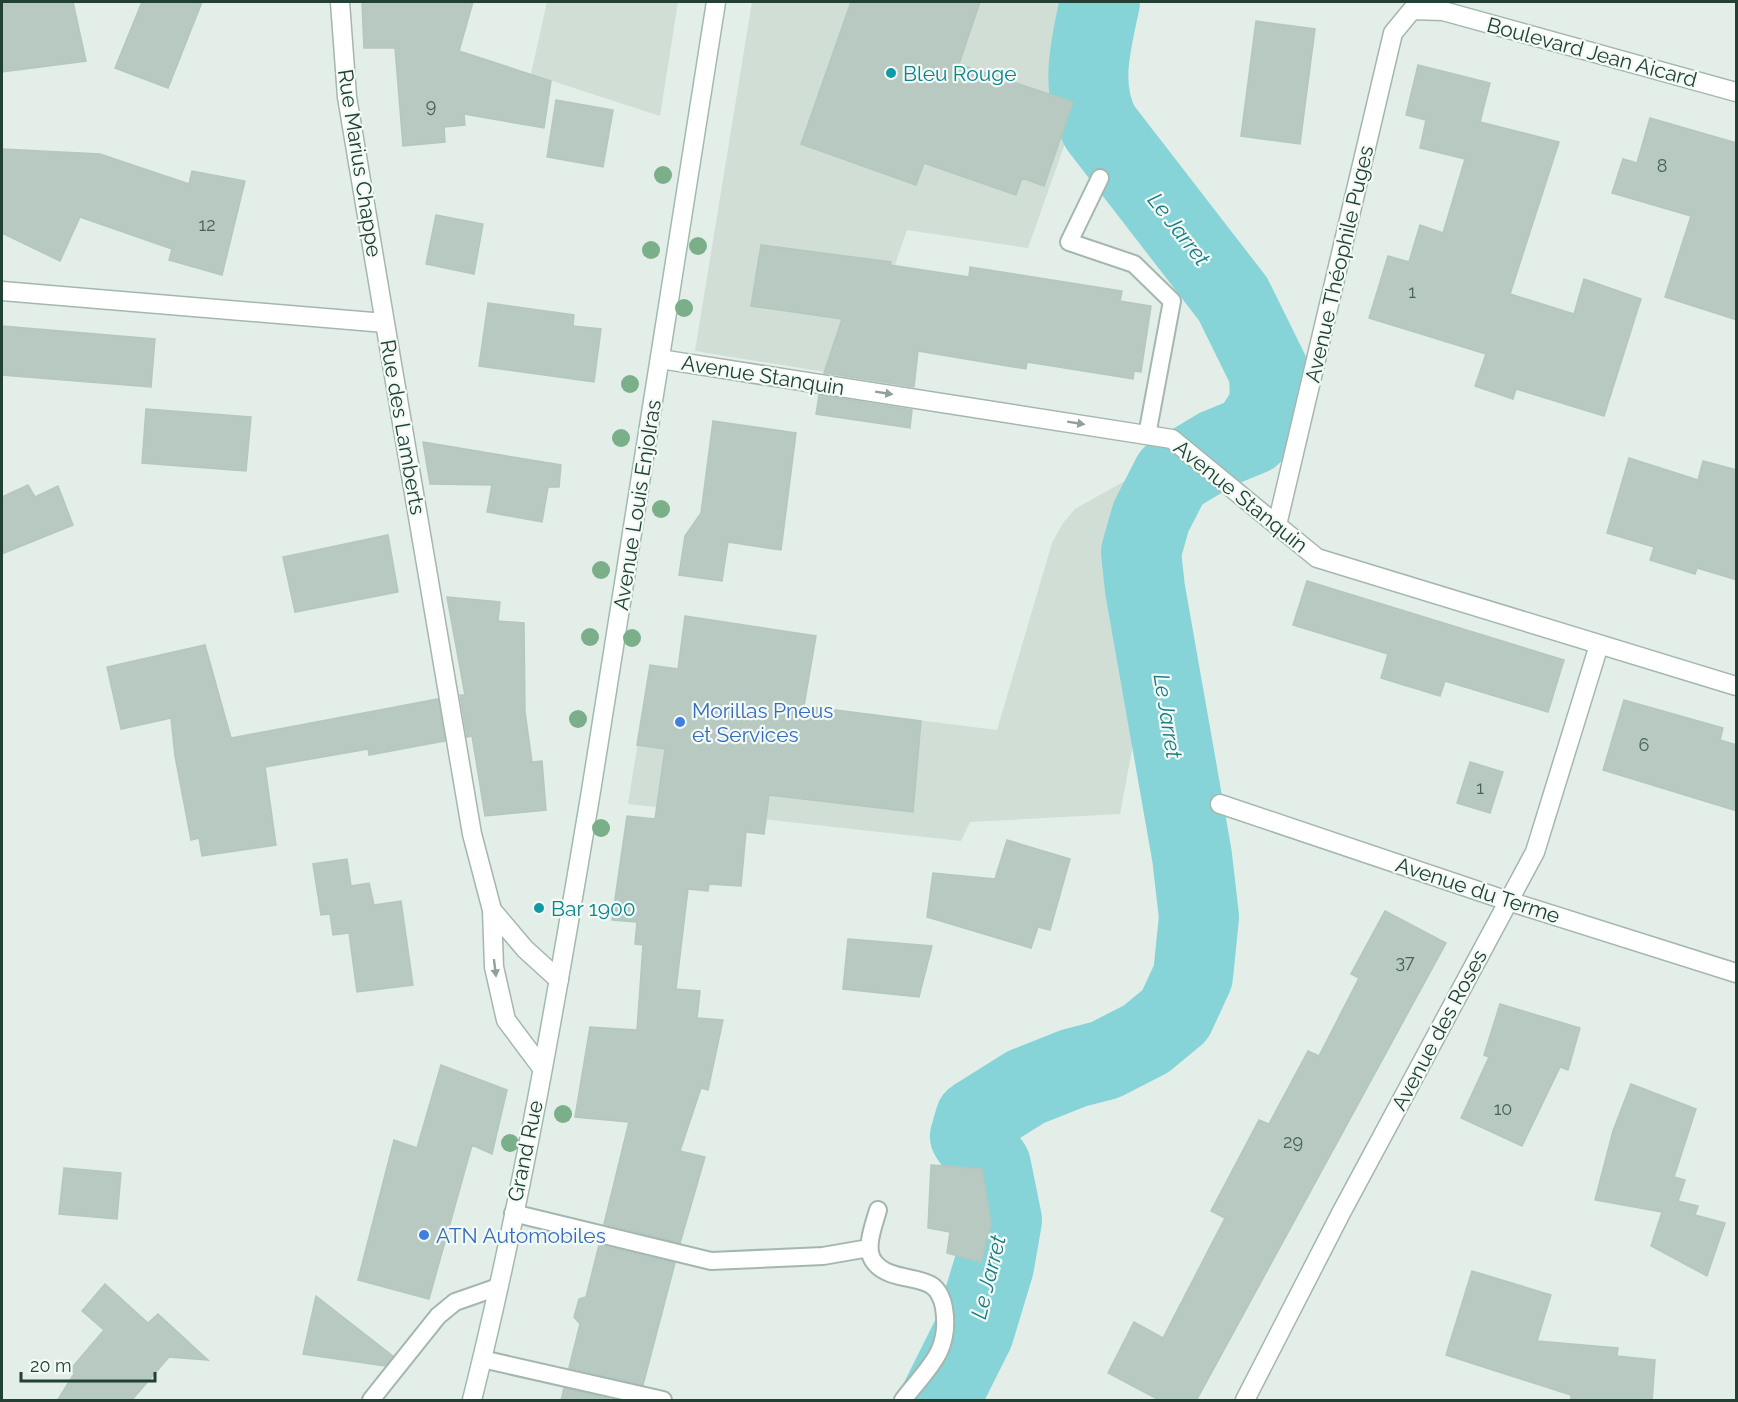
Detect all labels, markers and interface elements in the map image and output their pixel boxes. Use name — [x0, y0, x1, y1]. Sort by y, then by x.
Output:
street label: Boulevard Jean Aicard — [1484, 12, 1700, 92]
place label: Bleu Rouge — [903, 61, 1017, 86]
marker: Bleu Rouge — [884, 66, 898, 80]
street label: Rue Marius Chappe — [333, 67, 387, 259]
house number: 9 — [426, 95, 436, 116]
street label: Avenue Théophile Puges — [1300, 143, 1378, 385]
house number: 8 — [1657, 155, 1667, 176]
water label: Le Jarret — [1143, 187, 1216, 271]
house number: 12 — [198, 214, 216, 235]
house number: 1 — [1408, 281, 1416, 302]
street label: Rue des Lamberts — [375, 337, 431, 517]
street label: Avenue Stanquin — [680, 350, 846, 400]
one-way arrow — [874, 388, 893, 397]
street label: Avenue Louis Enjolras — [608, 398, 666, 612]
one-way arrow — [1067, 419, 1086, 428]
street label: Avenue Stanquin — [1169, 434, 1313, 558]
water label: Le Jarret — [1148, 672, 1188, 761]
place label: Morillas Pneus et Services — [692, 698, 833, 747]
marker: Morillas Pneus et Services — [673, 715, 687, 729]
house number: 6 — [1639, 734, 1650, 755]
house number: 1 — [1476, 777, 1484, 798]
street label: Avenue du Terme — [1393, 852, 1563, 928]
place label: Bar 1900 — [551, 896, 636, 921]
marker: Bar 1900 — [532, 901, 546, 915]
street label: Avenue des Roses — [1386, 945, 1492, 1115]
house number: 37 — [1395, 951, 1415, 972]
one-way arrow — [490, 959, 500, 978]
street label: Grand Rue — [502, 1098, 548, 1204]
house number: 10 — [1494, 1098, 1512, 1119]
house number: 29 — [1283, 1131, 1303, 1152]
place label: ATN Automobiles — [436, 1223, 606, 1248]
marker: ATN Automobiles — [417, 1228, 431, 1242]
water label: Le Jarret — [965, 1232, 1011, 1321]
scale bar — [21, 1345, 154, 1383]
text: 20 m — [30, 1355, 72, 1376]

